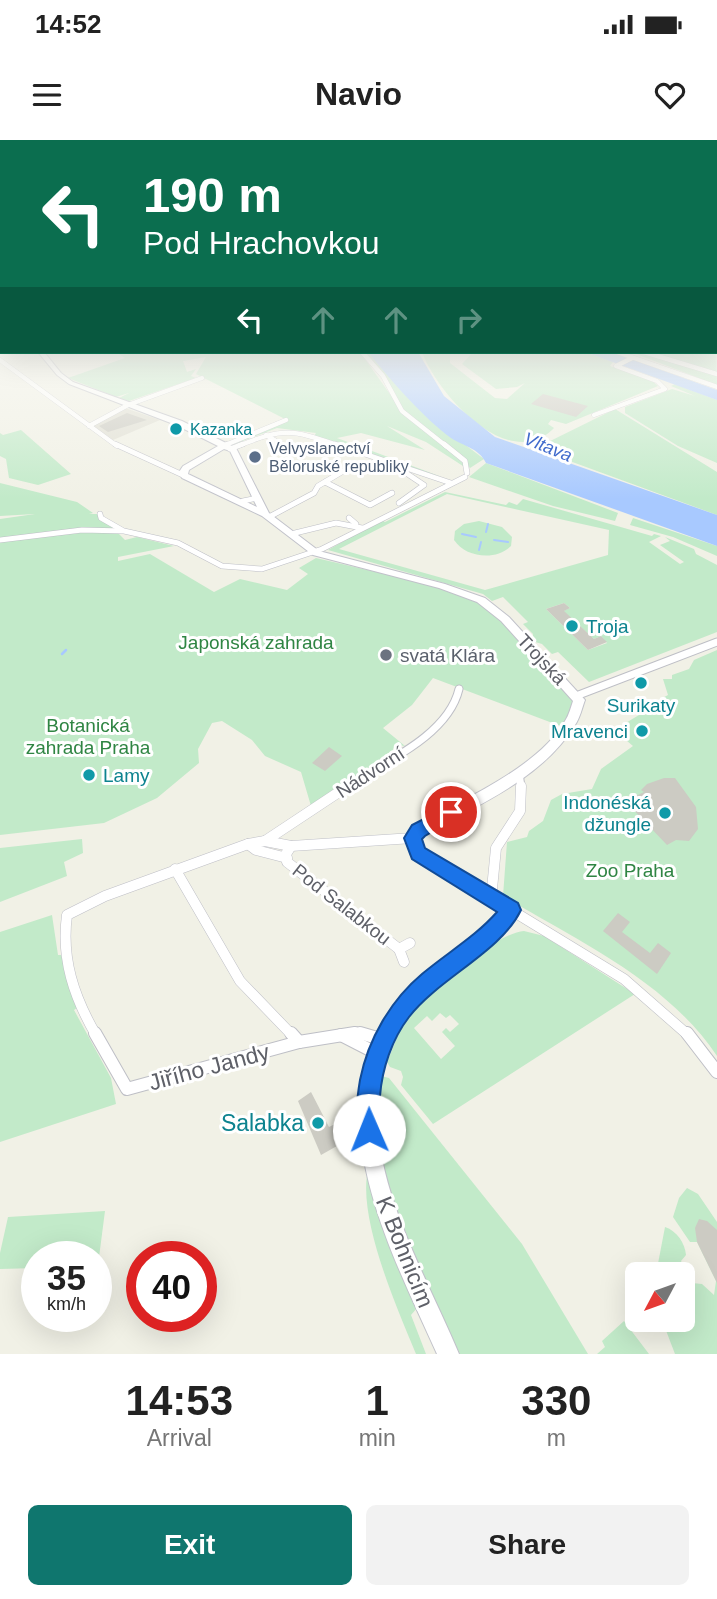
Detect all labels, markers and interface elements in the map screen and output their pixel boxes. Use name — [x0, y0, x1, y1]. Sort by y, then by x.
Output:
text: 14:52 — [35, 9, 102, 39]
icon: menu — [28, 76, 66, 114]
text: Navio — [315, 76, 402, 112]
icon: heart — [651, 76, 689, 114]
icon: left — [28, 168, 119, 259]
text: 190 m — [143, 168, 282, 222]
text: Pod Hrachovkou — [143, 225, 380, 261]
icon: left — [231, 301, 269, 339]
icon: ahead — [304, 301, 342, 339]
icon: ahead — [377, 301, 415, 339]
icon: right — [450, 301, 488, 339]
marker: Kazanka — [168, 421, 184, 437]
place label: Kazanka — [190, 421, 252, 438]
water label: Vltava — [521, 428, 575, 466]
place label: Velvyslanectví Běloruské republiky — [269, 440, 409, 475]
marker: Velvyslanectví Běloruské republiky — [247, 449, 263, 465]
place label: Troja — [586, 616, 629, 637]
marker: Troja — [564, 618, 580, 634]
street label: Trojská — [513, 630, 571, 689]
park label: Japonská zahrada — [178, 632, 334, 653]
place label: svatá Klára — [400, 645, 495, 666]
marker: svatá Klára — [378, 647, 394, 663]
marker: Surikaty — [633, 675, 649, 691]
place label: Surikaty — [607, 695, 676, 716]
park label: Botanická zahrada Praha — [26, 715, 151, 758]
place label: Mravenci — [551, 721, 628, 742]
marker: Mravenci — [634, 723, 650, 739]
street label: Nádvorní — [332, 742, 409, 802]
place label: Lamy — [103, 765, 150, 786]
marker: Lamy — [81, 767, 97, 783]
pin — [421, 782, 481, 842]
place label: Indonéská džungle — [563, 792, 651, 835]
icon: arrive — [432, 793, 470, 831]
marker: Indonéská džungle — [657, 805, 673, 821]
street label: Pod Salabkou — [289, 860, 395, 949]
park label: Zoo Praha — [586, 860, 675, 881]
street label: Jiřího Jandy — [146, 1038, 273, 1096]
position arrow — [332, 1093, 406, 1167]
place label: Salabka — [221, 1110, 304, 1136]
marker: Salabka — [310, 1115, 326, 1131]
street label: K Bohnicím — [371, 1193, 439, 1311]
speed limit sign: 40 — [126, 1241, 217, 1332]
text: 35 — [47, 1258, 86, 1297]
north arrow — [625, 1262, 695, 1332]
map controls — [625, 1262, 695, 1332]
text: km/h — [47, 1294, 86, 1314]
text: 14:53 — [126, 1377, 233, 1424]
text: 1 — [365, 1377, 389, 1424]
text: 330 — [521, 1377, 591, 1424]
text: Arrival — [147, 1425, 212, 1451]
text: min — [359, 1425, 396, 1451]
text: m — [547, 1425, 566, 1451]
button: Exit — [28, 1505, 352, 1585]
button: Share — [366, 1505, 689, 1585]

